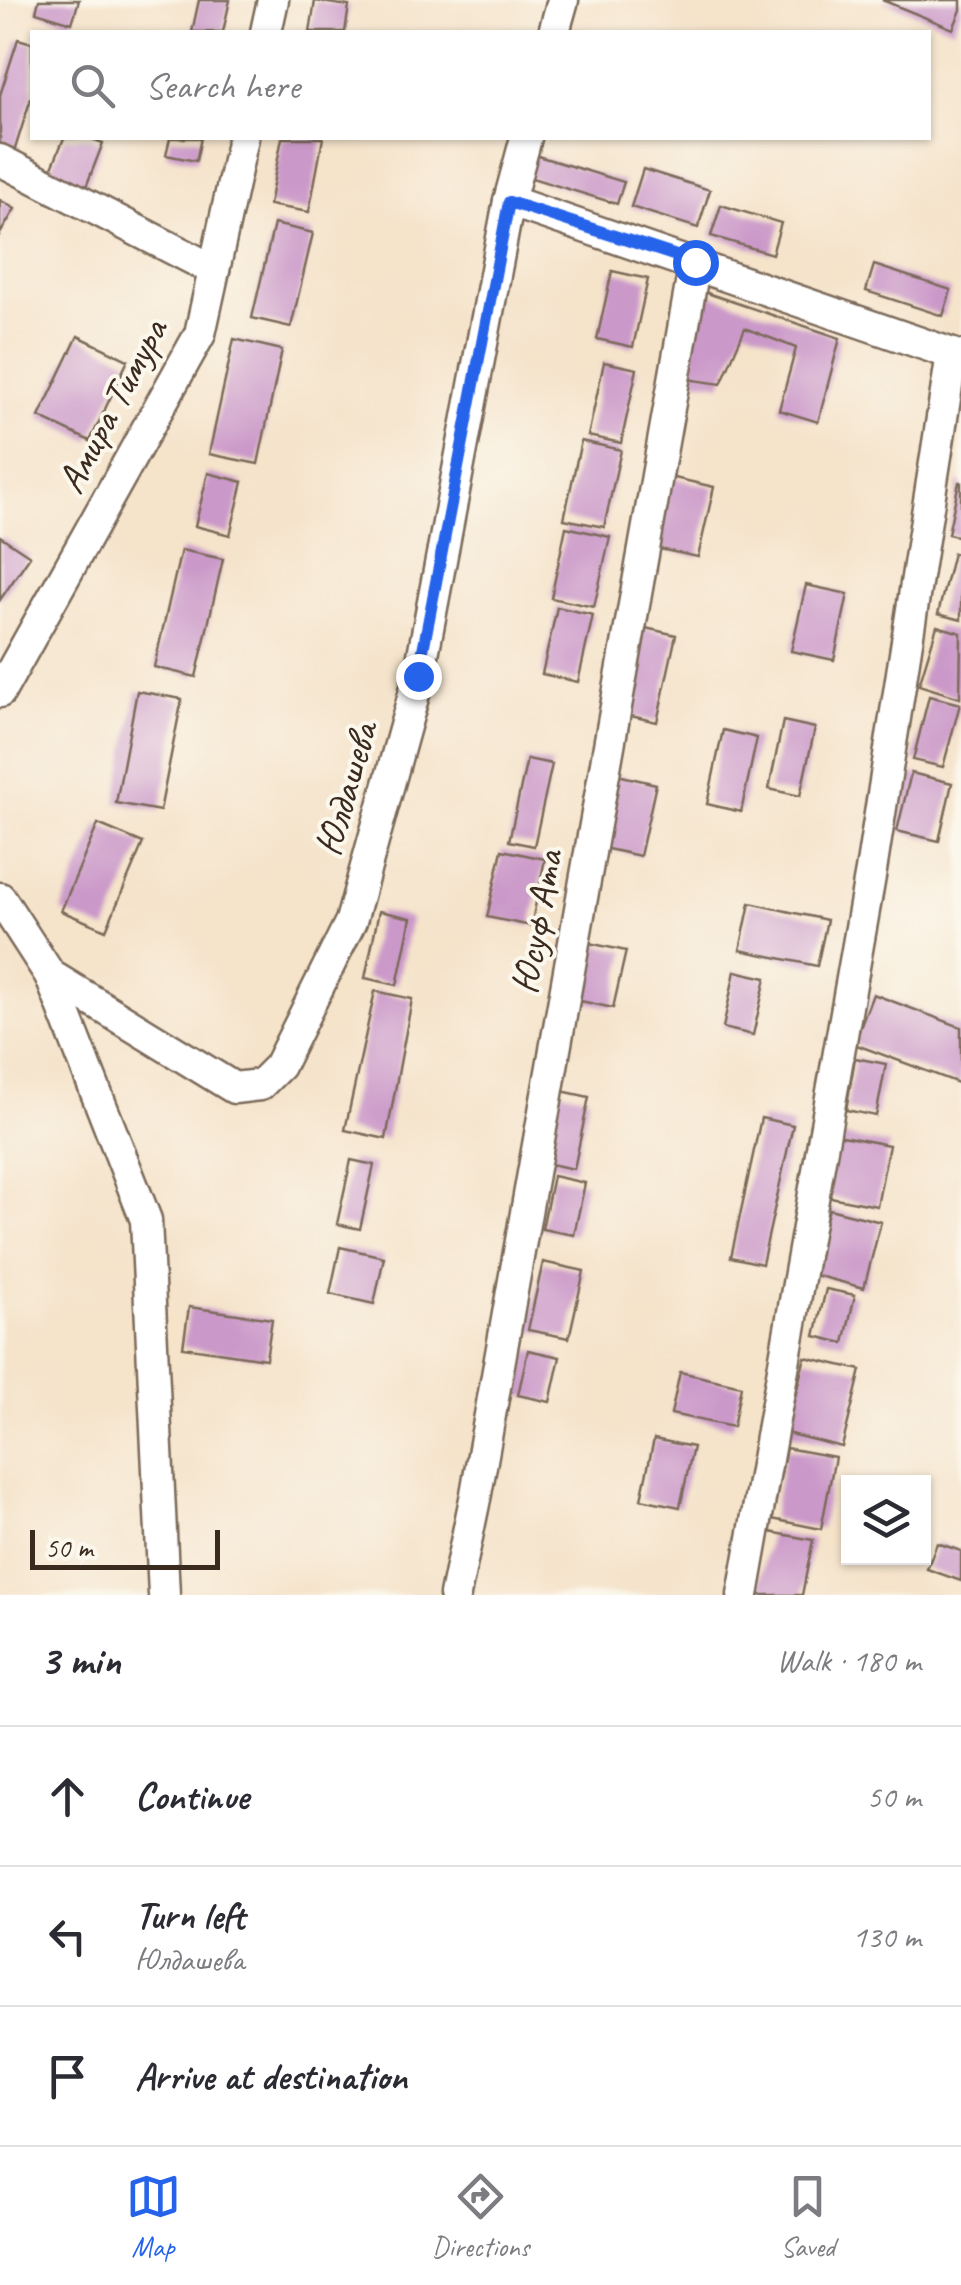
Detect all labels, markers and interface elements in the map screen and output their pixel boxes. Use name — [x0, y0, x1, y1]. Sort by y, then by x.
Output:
search box — [30, 30, 931, 140]
icon: search — [65, 58, 120, 113]
text: Search here — [145, 62, 300, 109]
route start — [673, 240, 719, 286]
street label: Амира Тимура — [45, 308, 180, 502]
route end — [396, 654, 442, 700]
street label: Юлдашева — [303, 713, 390, 861]
street label: Юсуф Ата — [500, 844, 575, 997]
map controls — [841, 1475, 931, 1565]
button: layers — [841, 1475, 931, 1565]
scale bar — [30, 1525, 220, 1570]
text: 50 m — [45, 1530, 93, 1565]
text: 3 min — [40, 1634, 120, 1687]
text: Walk · 180 m — [777, 1640, 921, 1681]
icon: ahead — [40, 1769, 95, 1824]
text: Continue — [135, 1773, 249, 1820]
text: 50 m — [867, 1776, 921, 1817]
text: Turn left — [135, 1892, 245, 1939]
icon: left — [40, 1909, 95, 1964]
text: 130 m — [852, 1916, 921, 1957]
text: Юлдашева — [135, 1939, 244, 1980]
icon: arrive — [40, 2049, 95, 2104]
text: Arrive at destination — [135, 2053, 407, 2100]
tab: Map — [126, 2169, 181, 2264]
tab: Directions — [432, 2169, 529, 2264]
tab: Saved — [780, 2169, 835, 2264]

